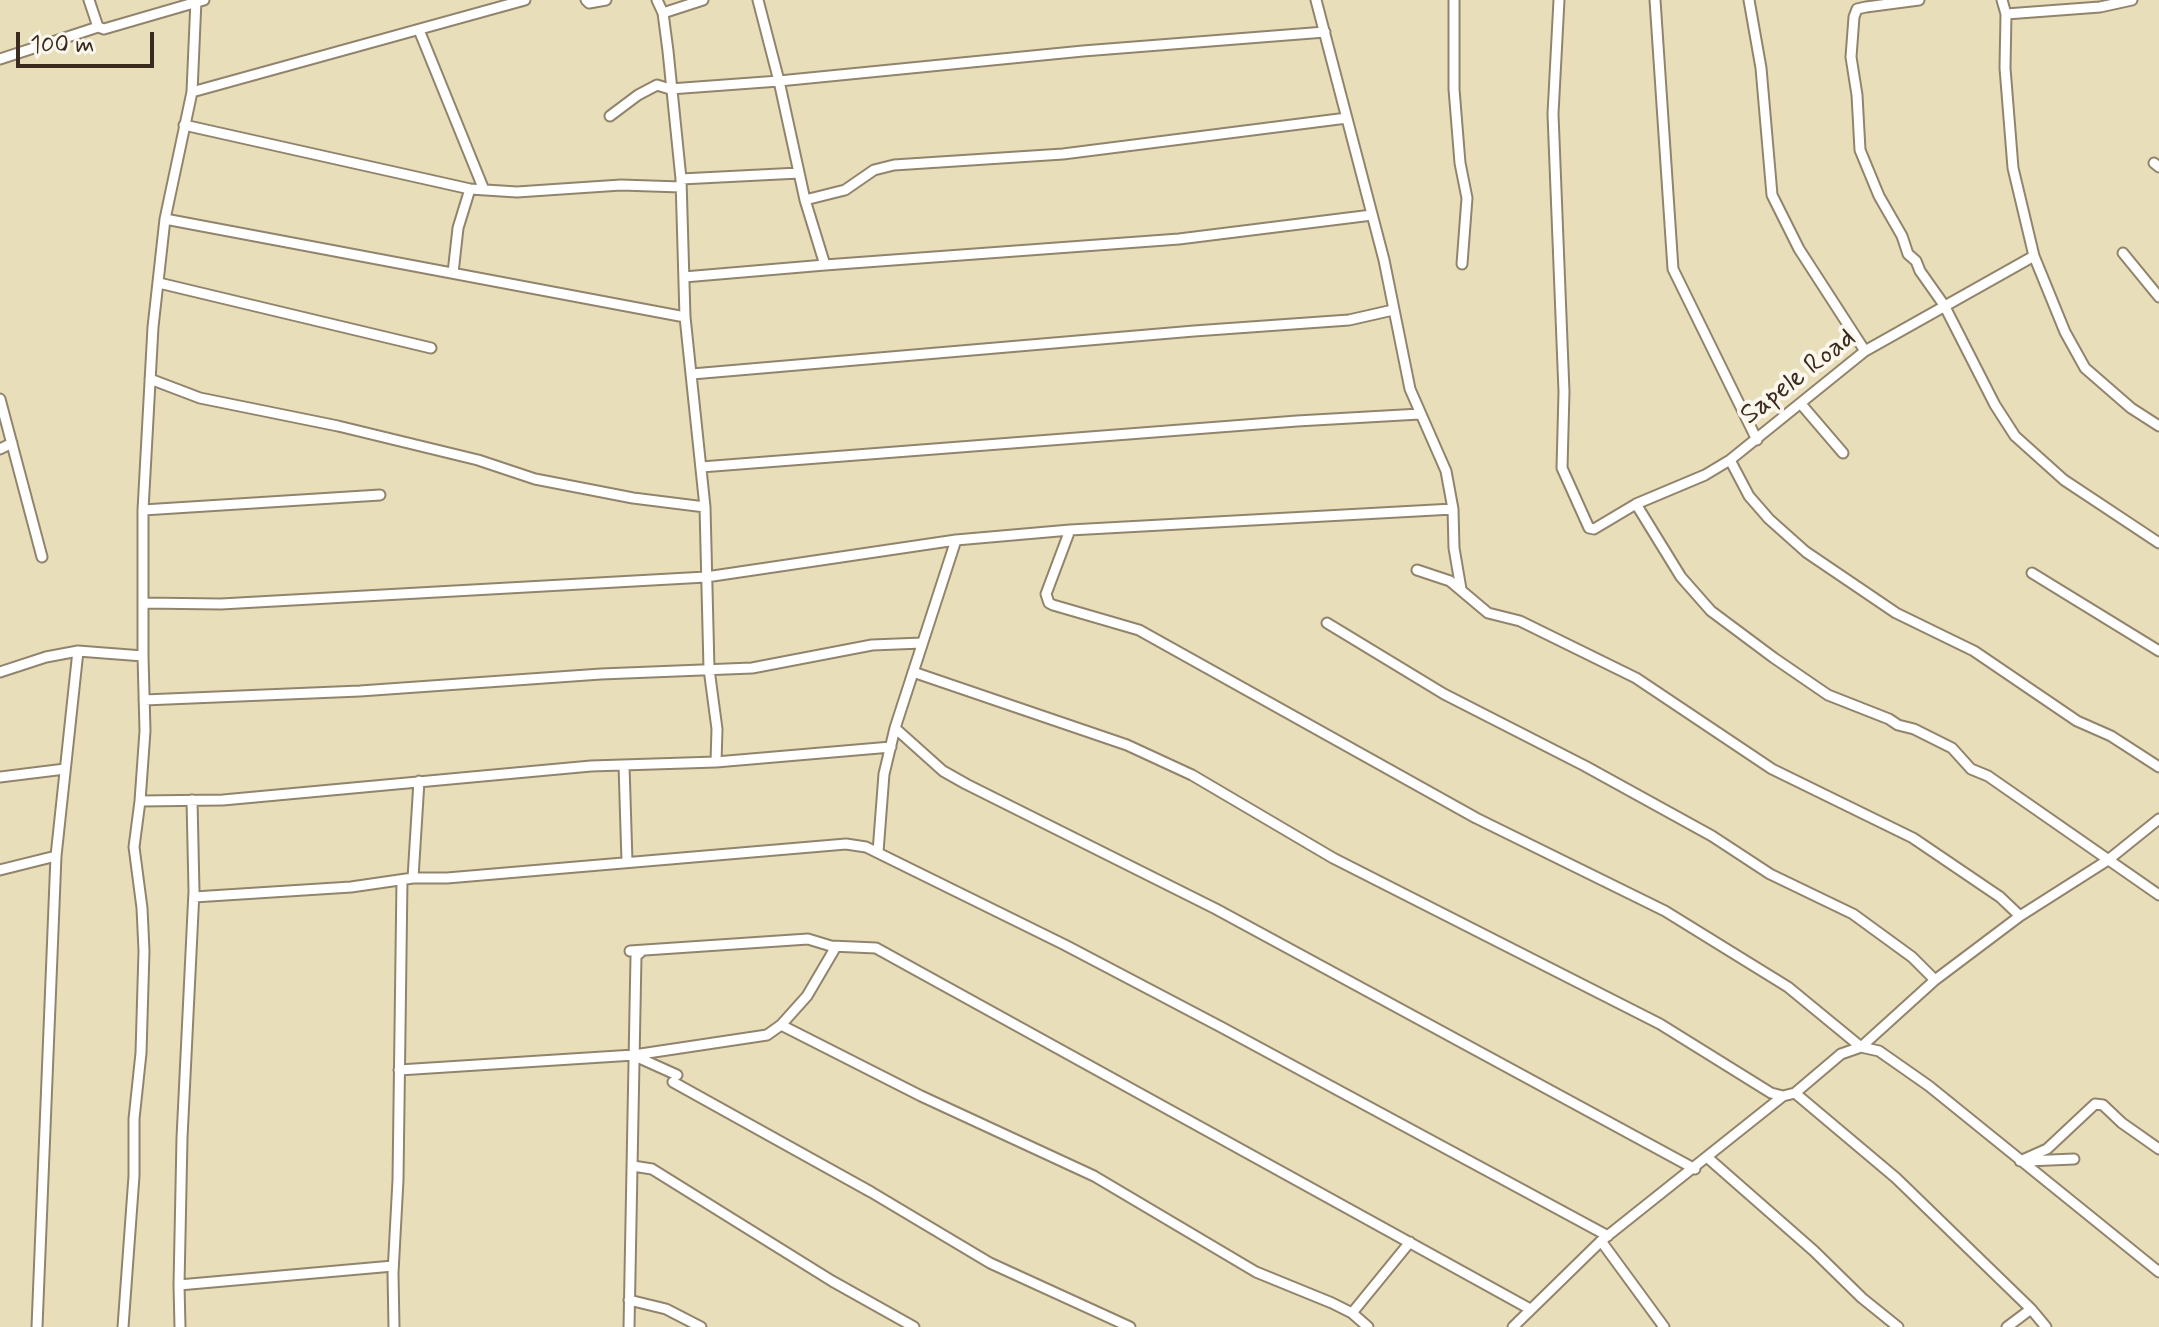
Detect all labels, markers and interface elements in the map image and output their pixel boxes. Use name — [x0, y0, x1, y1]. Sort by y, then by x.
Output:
scale bar — [20, 16, 158, 66]
text: 100 m — [30, 30, 94, 61]
street label: Sapele Road — [1735, 323, 1863, 433]

